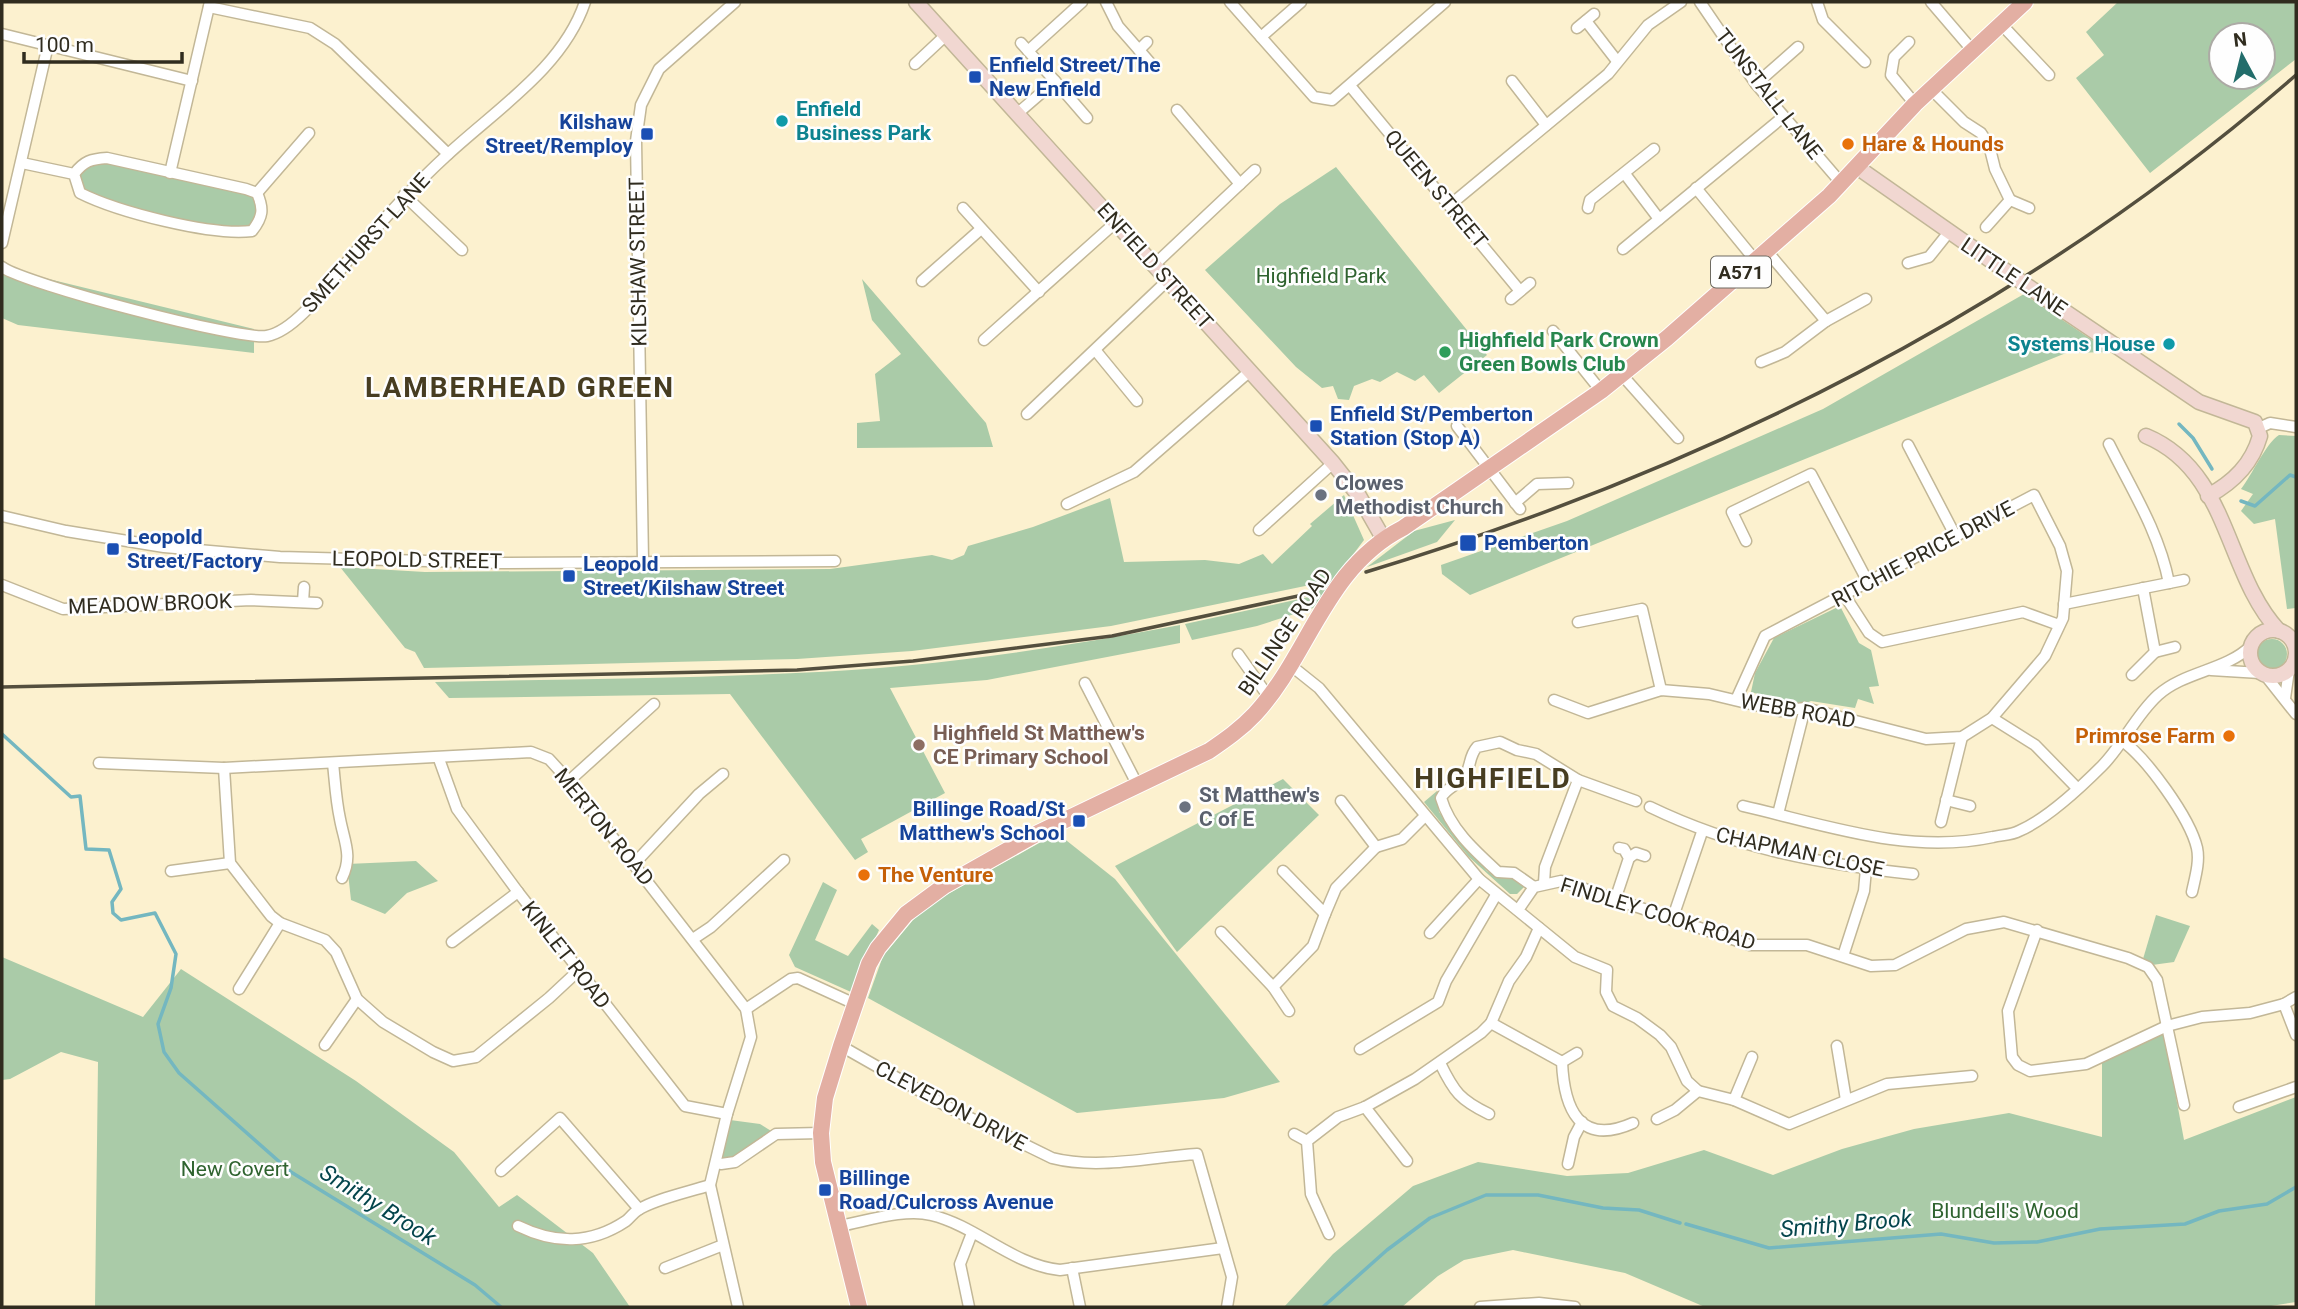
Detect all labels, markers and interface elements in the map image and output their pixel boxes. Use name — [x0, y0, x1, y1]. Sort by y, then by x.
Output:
scale bar — [24, 21, 182, 65]
north arrow — [2207, 21, 2277, 91]
street label: TUNSTALL LANE — [1711, 24, 1827, 164]
text: N — [2232, 27, 2248, 52]
text: 100 m — [35, 33, 94, 57]
place label: Enfield Street/The New Enfield — [989, 53, 1161, 101]
marker: Enfield Street/The New Enfield — [967, 69, 983, 85]
place label: Enfield Business Park — [796, 97, 932, 145]
place label: Kilshaw Street/Remploy — [485, 110, 634, 158]
marker: Enfield Business Park — [774, 113, 790, 129]
street label: QUEEN STREET — [1380, 125, 1493, 253]
marker: Kilshaw Street/Remploy — [639, 126, 655, 142]
place label: Hare & Hounds — [1862, 132, 2004, 156]
marker: Hare & Hounds — [1840, 136, 1856, 152]
street label: SMETHURST LANE — [297, 168, 435, 318]
street label: KILSHAW STREET — [625, 177, 651, 347]
street label: ENFIELD STREET — [1092, 198, 1218, 334]
street label: LITTLE LANE — [1956, 233, 2072, 321]
road number: A571 — [1711, 256, 1771, 288]
park label: Highfield Park — [1256, 264, 1387, 288]
place label: Highfield Park Crown Green Bowls Club — [1459, 328, 1659, 376]
place label: Systems House — [2007, 332, 2155, 356]
marker: Systems House — [2161, 336, 2177, 352]
marker: Highfield Park Crown Green Bowls Club — [1437, 344, 1453, 360]
district label: LAMBERHEAD GREEN — [365, 371, 675, 404]
place label: Enfield St/Pemberton Station (Stop A) — [1330, 402, 1533, 450]
marker: Enfield St/Pemberton Station (Stop A) — [1308, 418, 1324, 434]
place label: Clowes Methodist Church — [1335, 471, 1503, 519]
marker: Clowes Methodist Church — [1313, 487, 1329, 503]
street label: RITCHIE PRICE DRIVE — [1828, 496, 2018, 612]
place label: Leopold Street/Factory — [127, 525, 263, 573]
place label: Pemberton — [1484, 531, 1589, 555]
marker: Pemberton — [1458, 533, 1478, 553]
marker: Leopold Street/Factory — [105, 541, 121, 557]
street label: LEOPOLD STREET — [332, 547, 503, 573]
place label: Leopold Street/Kilshaw Street — [583, 552, 784, 600]
street label: BILLINGE ROAD — [1234, 564, 1336, 700]
marker: Leopold Street/Kilshaw Street — [561, 568, 577, 584]
street label: MEADOW BROOK — [68, 589, 233, 619]
street label: WEBB ROAD — [1738, 689, 1858, 733]
place label: Highfield St Matthew's CE Primary School — [933, 721, 1145, 769]
place label: Primrose Farm — [2075, 724, 2215, 748]
marker: Primrose Farm — [2221, 728, 2237, 744]
marker: Highfield St Matthew's CE Primary School — [911, 737, 927, 753]
district label: HIGHFIELD — [1414, 762, 1572, 795]
street label: MERTON ROAD — [549, 764, 659, 890]
place label: St Matthew's C of E — [1199, 783, 1320, 831]
place label: Billinge Road/St Matthew's School — [899, 797, 1065, 845]
marker: St Matthew's C of E — [1177, 799, 1193, 815]
marker: Billinge Road/St Matthew's School — [1071, 813, 1087, 829]
street label: CHAPMAN CLOSE — [1714, 822, 1886, 882]
place label: The Venture — [878, 863, 993, 887]
marker: The Venture — [856, 867, 872, 883]
street label: FINDLEY COOK ROAD — [1558, 873, 1758, 955]
street label: KINLET ROAD — [517, 897, 615, 1013]
street label: CLEVEDON DRIVE — [871, 1056, 1031, 1156]
park label: New Covert — [181, 1157, 289, 1181]
water label: Smithy Brook — [315, 1159, 442, 1252]
place label: Billinge Road/Culcross Avenue — [839, 1166, 1054, 1214]
marker: Billinge Road/Culcross Avenue — [817, 1182, 833, 1198]
park label: Blundell's Wood — [1931, 1199, 2079, 1223]
water label: Smithy Brook — [1779, 1205, 1914, 1243]

